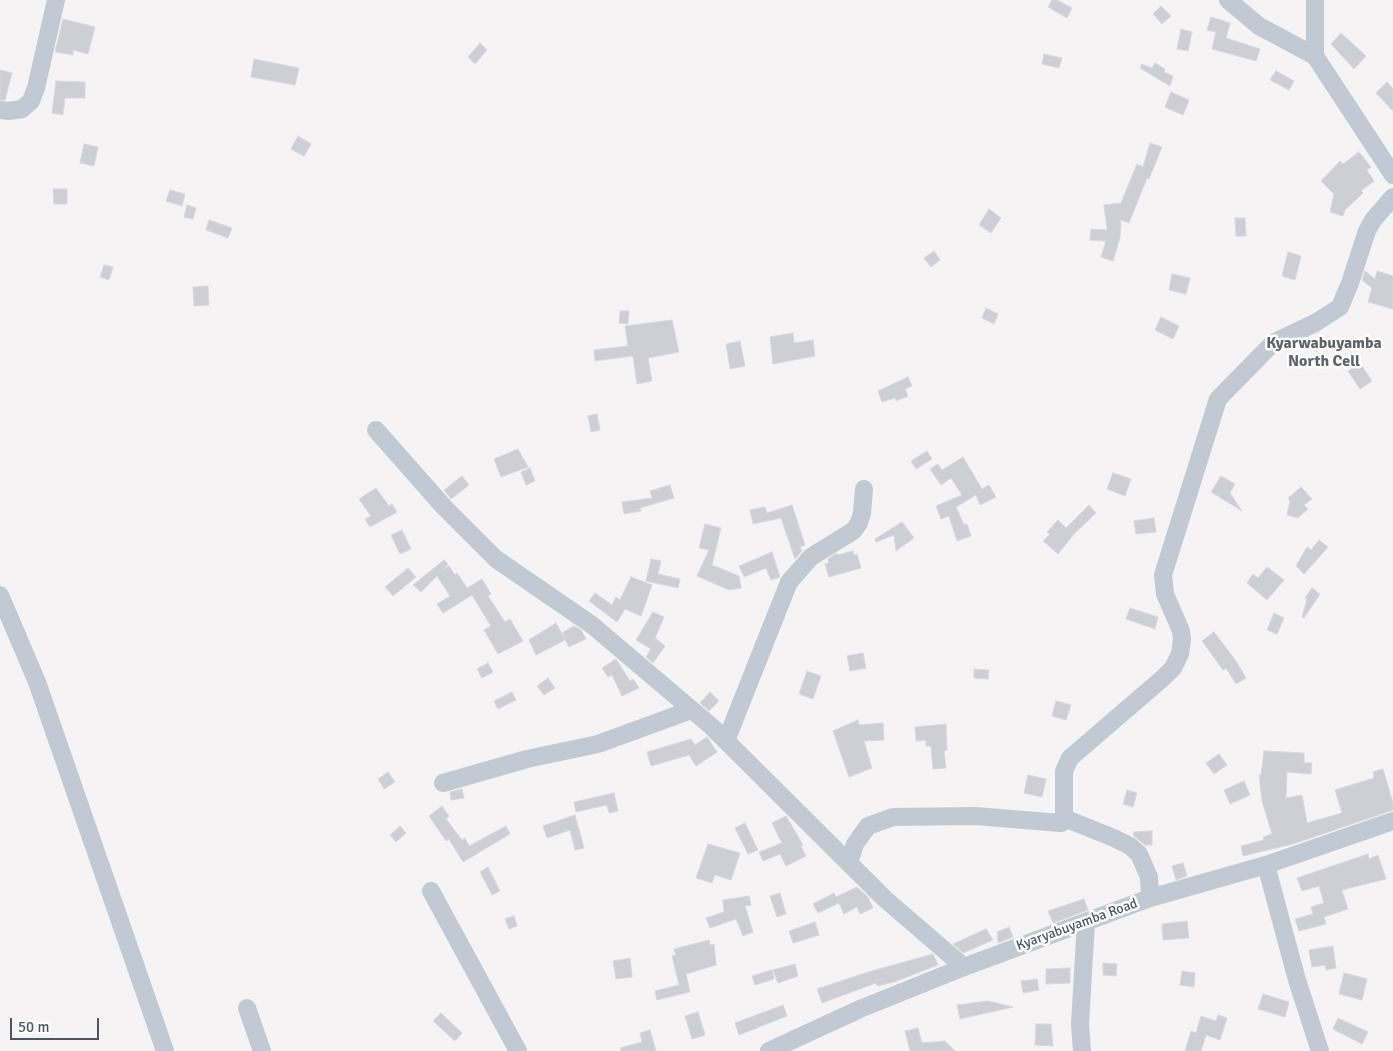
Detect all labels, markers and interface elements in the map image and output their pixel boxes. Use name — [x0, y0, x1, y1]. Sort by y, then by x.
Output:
district label: Kyarwabuyamba North Cell — [1266, 334, 1382, 372]
street label: Kyaryabuyamba Road — [1014, 895, 1140, 955]
scale bar — [12, 1008, 101, 1040]
text: 50 m — [18, 1018, 49, 1036]

